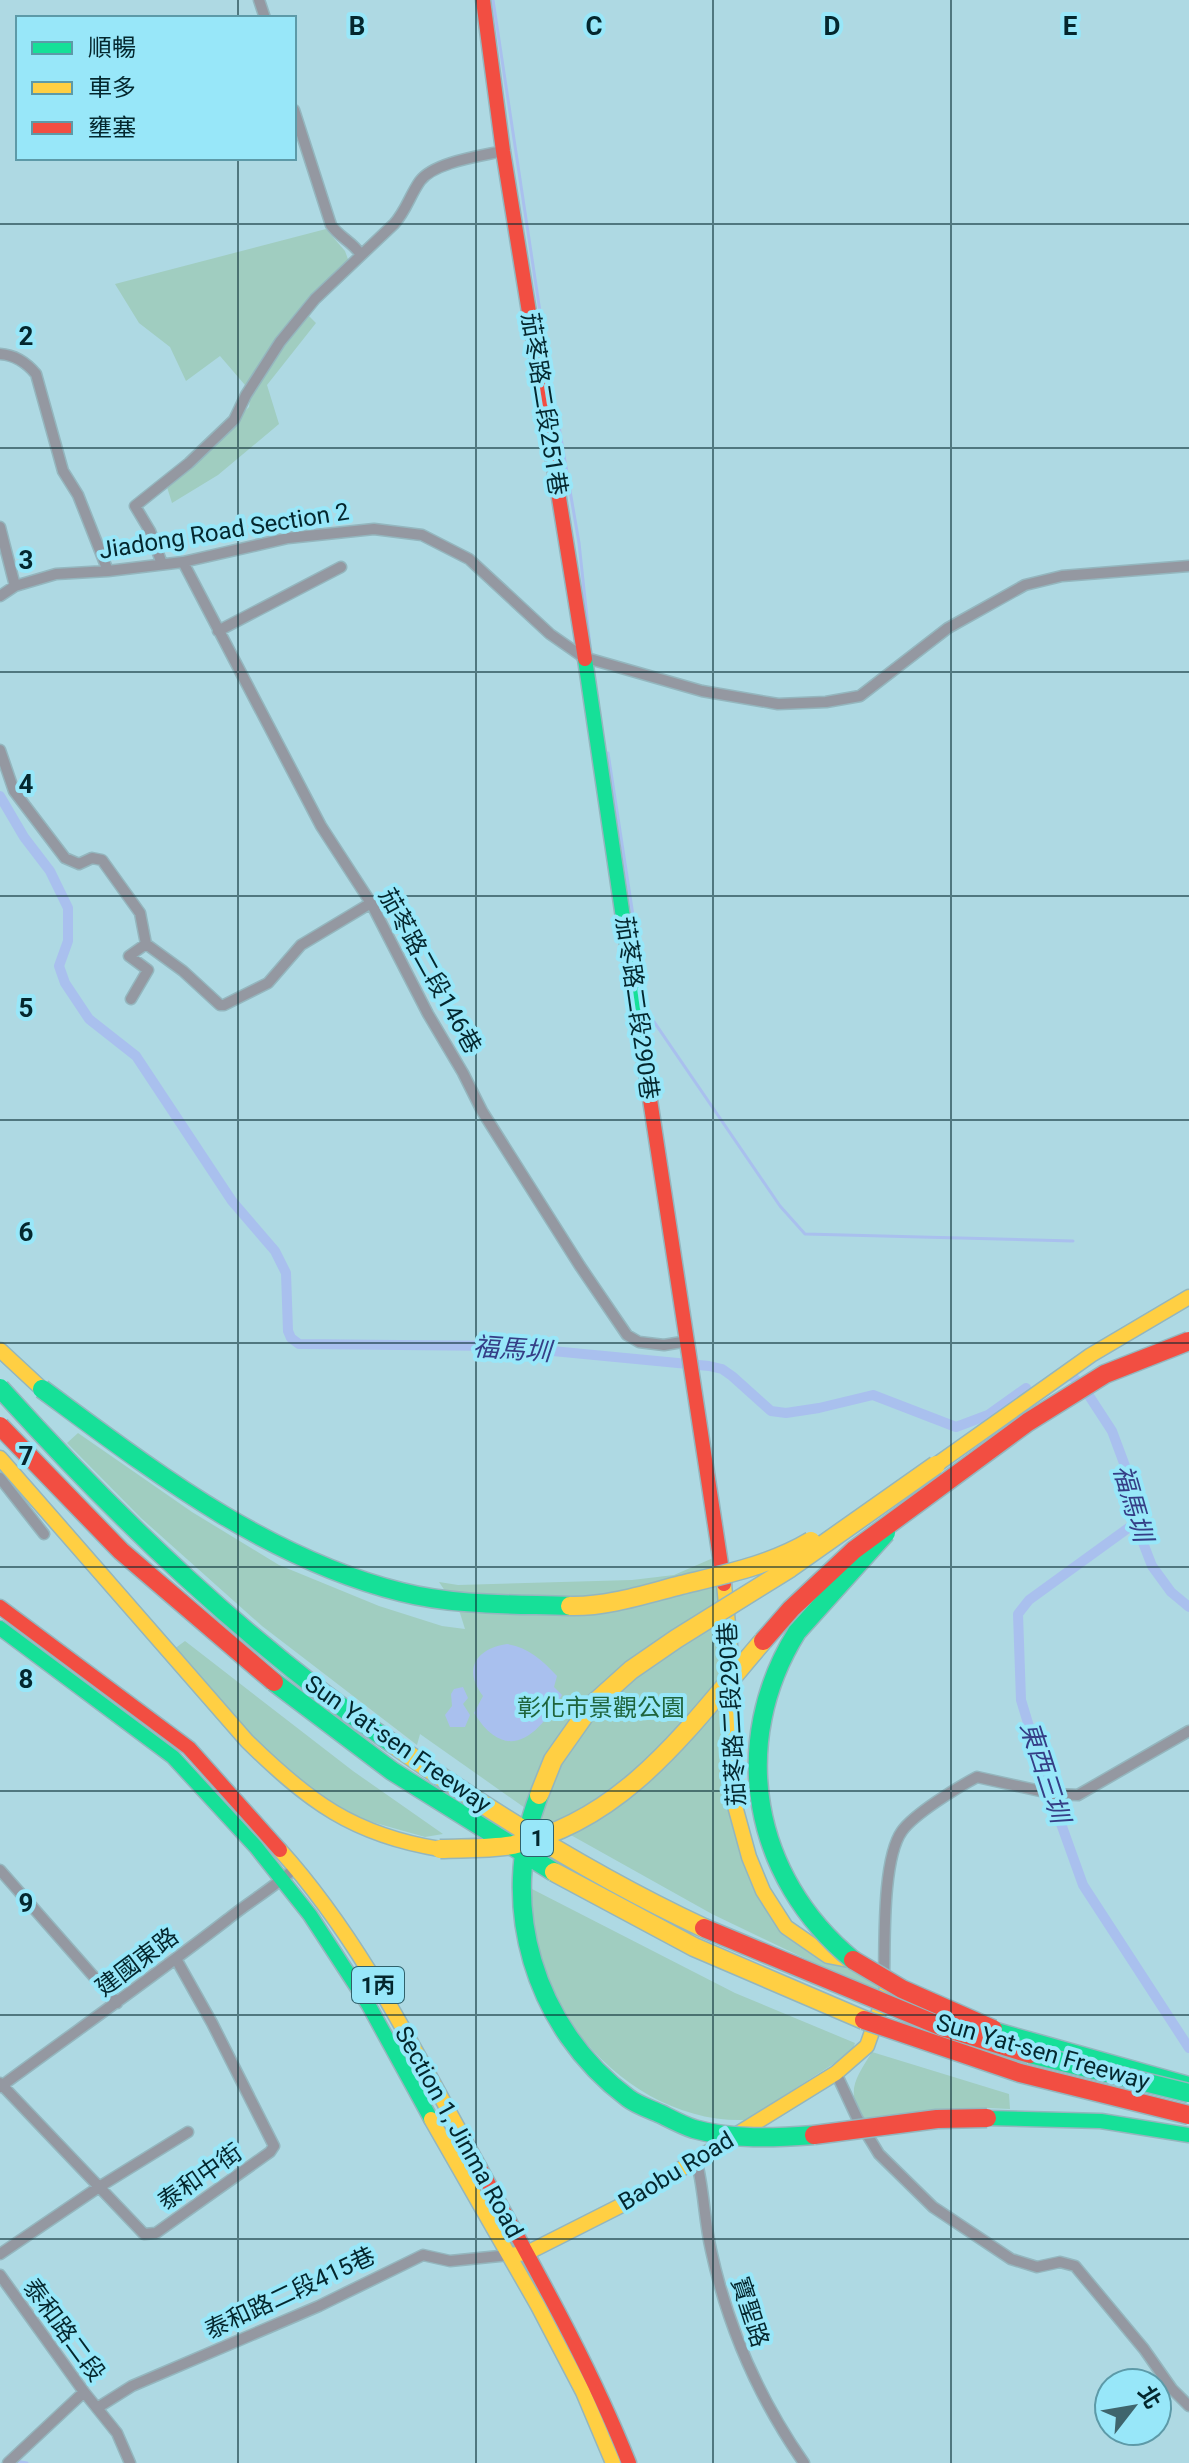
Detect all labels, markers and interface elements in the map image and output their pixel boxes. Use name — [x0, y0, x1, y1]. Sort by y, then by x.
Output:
text: B — [349, 11, 365, 41]
text: C — [585, 11, 603, 41]
text: D — [824, 11, 840, 41]
text: E — [1063, 11, 1078, 41]
legend — [16, 16, 296, 160]
text: 順暢 — [88, 34, 136, 62]
text: 車多 — [88, 74, 136, 102]
text: 壅塞 — [88, 114, 136, 142]
street label: 茄苳路二段251巷 — [516, 311, 572, 497]
text: 2 — [19, 321, 33, 351]
street label: Jiadong Road Section 2 — [97, 497, 351, 565]
text: 3 — [19, 545, 33, 575]
text: 4 — [19, 769, 34, 799]
street label: 茄苳路二段146巷 — [373, 884, 487, 1058]
street label: 茄苳路二段290巷 — [610, 915, 664, 1101]
text: 5 — [19, 993, 33, 1023]
text: 6 — [19, 1217, 34, 1247]
water label: 福馬圳 — [472, 1331, 556, 1367]
text: 7 — [19, 1441, 33, 1471]
water label: 福馬圳 — [1108, 1461, 1159, 1548]
street label: 茄苳路二段290巷 — [713, 1621, 751, 1807]
text: 8 — [19, 1664, 33, 1694]
street label: Sun Yat-sen Freeway — [300, 1669, 497, 1819]
park label: 彰化市景觀公園 — [517, 1694, 685, 1722]
water label: 東西三圳 — [1015, 1718, 1077, 1830]
road number: 1 — [521, 1820, 553, 1856]
text: 9 — [19, 1888, 33, 1918]
street label: 建國東路 — [90, 1922, 184, 2002]
road number: 1丙 — [352, 1967, 404, 2003]
street label: Sun Yat-sen Freeway — [933, 2008, 1154, 2096]
street label: Section 1, Jinma Road — [389, 2021, 529, 2243]
street label: Baobu Road — [613, 2126, 739, 2216]
street label: 泰和中街 — [153, 2138, 247, 2216]
street label: 泰和路二段415巷 — [200, 2241, 380, 2345]
street label: 泰和路二段 — [17, 2273, 111, 2387]
street label: 寶聖路 — [726, 2273, 774, 2351]
north arrow — [1093, 2367, 1173, 2447]
text: 北 — [1133, 2381, 1166, 2413]

